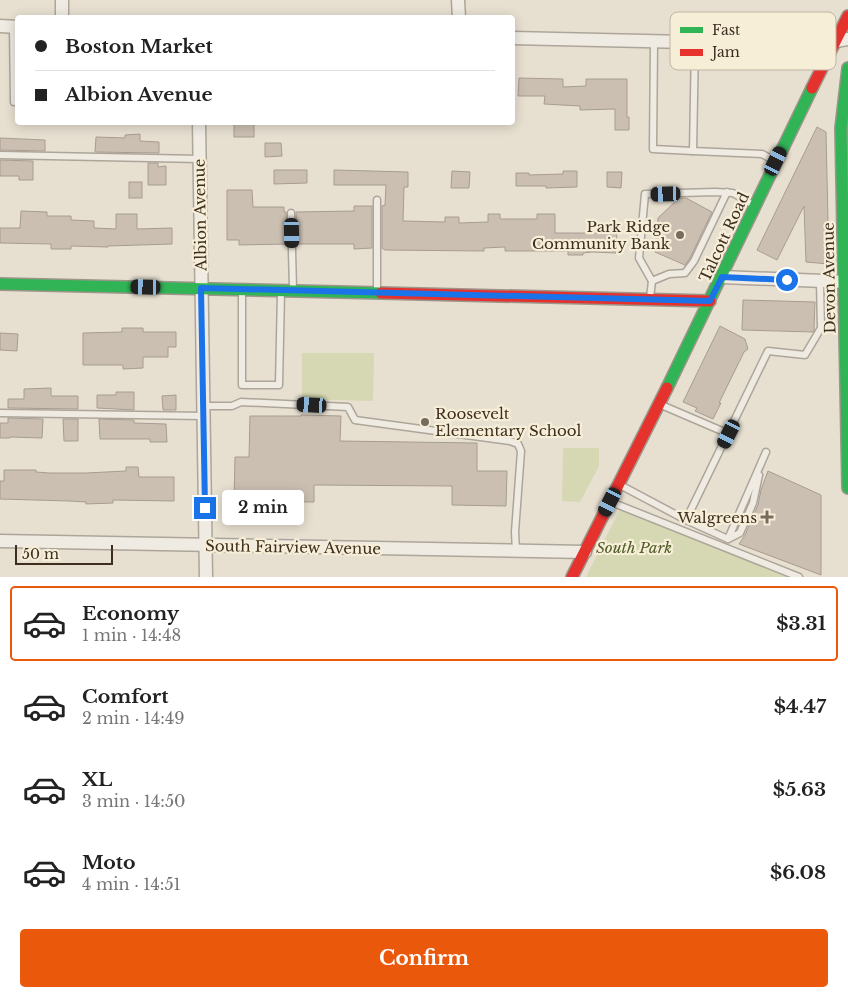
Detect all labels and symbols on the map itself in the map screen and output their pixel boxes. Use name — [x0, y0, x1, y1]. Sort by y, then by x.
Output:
legend — [670, 12, 836, 70]
text: Fast — [712, 21, 741, 39]
text: Jam — [710, 43, 740, 61]
car — [762, 144, 789, 178]
street label: Albion Avenue — [190, 159, 210, 272]
car — [650, 186, 681, 202]
street label: Talcott Road — [695, 189, 753, 285]
place label: Park Ridge Community Bank — [532, 217, 671, 253]
car — [284, 218, 299, 248]
street label: Devon Avenue — [819, 222, 839, 334]
marker: Park Ridge Community Bank — [674, 229, 686, 241]
route start — [776, 269, 798, 291]
car — [130, 279, 161, 295]
car — [296, 397, 327, 413]
place label: Roosevelt Elementary School — [435, 404, 582, 440]
marker: Roosevelt Elementary School — [419, 416, 431, 428]
car — [715, 417, 742, 451]
car — [596, 485, 623, 519]
callout: 2 min — [222, 490, 305, 526]
route end — [194, 497, 216, 519]
place label: Walgreens — [676, 508, 757, 527]
marker: Walgreens — [761, 511, 773, 523]
street label: South Fairview Avenue — [205, 536, 381, 558]
park label: South Park — [596, 538, 672, 557]
scale bar — [15, 542, 112, 565]

